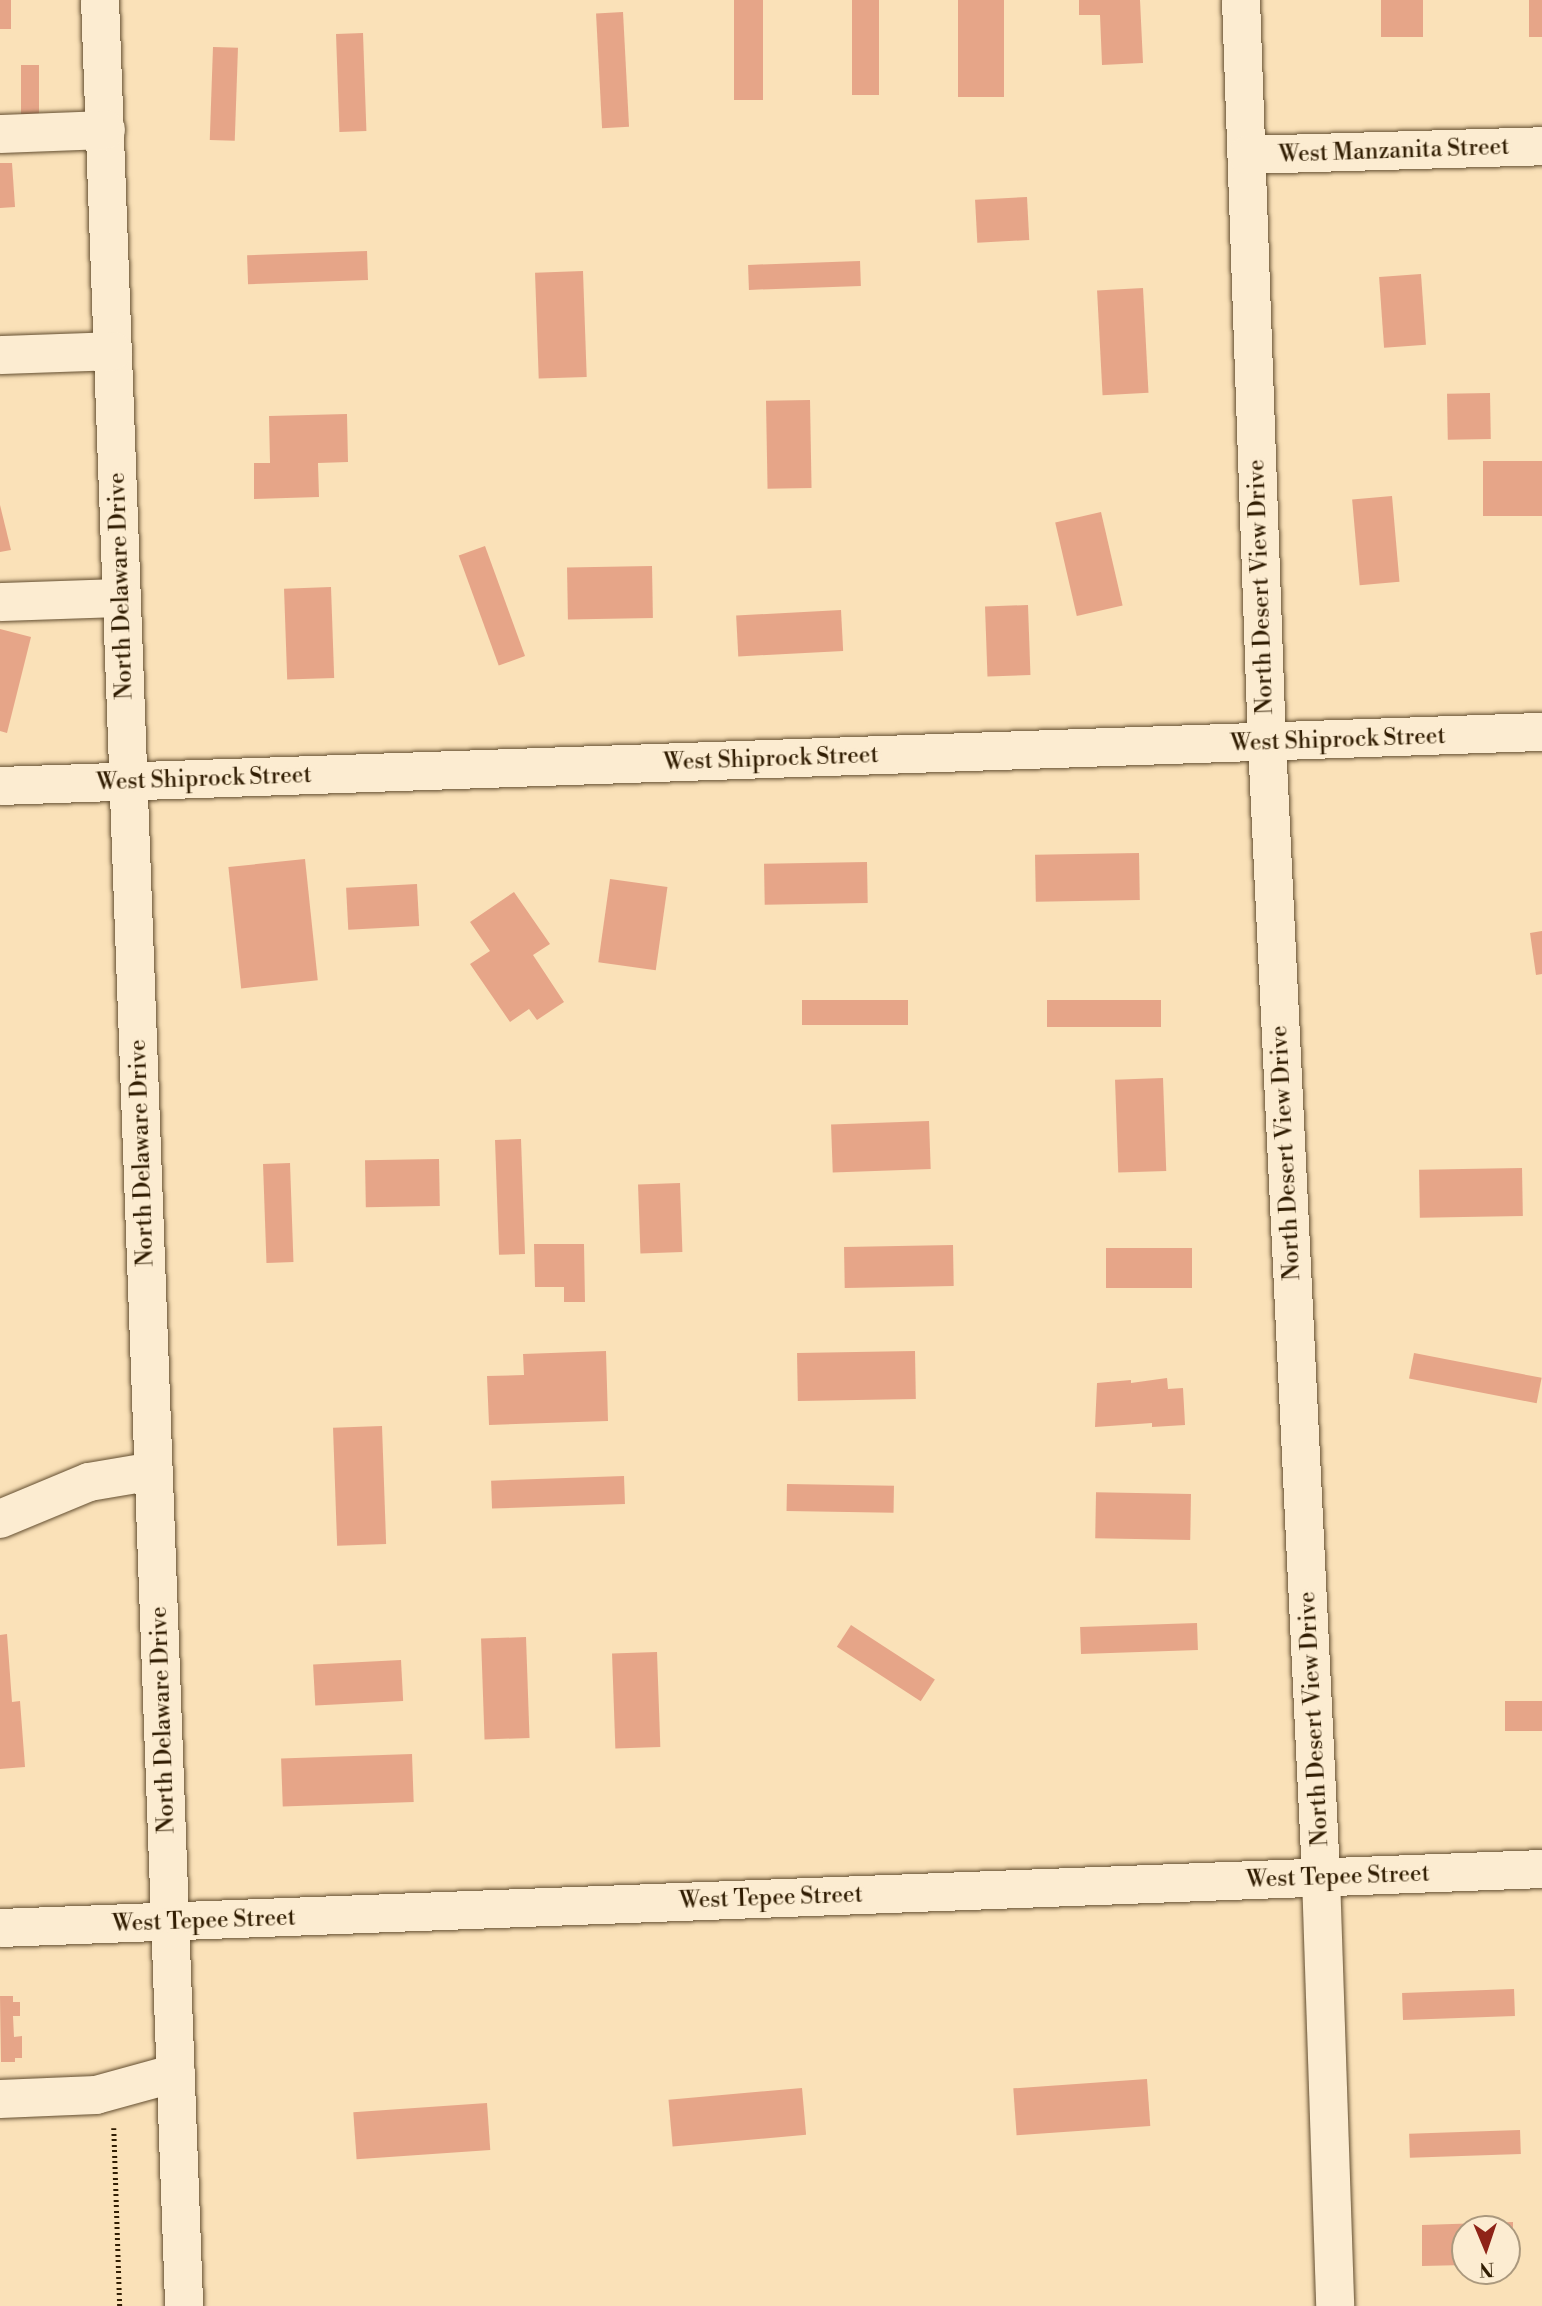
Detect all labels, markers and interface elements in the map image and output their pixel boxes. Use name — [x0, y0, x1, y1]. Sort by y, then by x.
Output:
street label: West Manzanita Street — [1278, 133, 1510, 169]
street label: North Desert View Drive — [1243, 459, 1279, 715]
street label: North Delaware Drive — [103, 472, 139, 700]
street label: West Shiprock Street — [1230, 722, 1446, 758]
street label: West Shiprock Street — [663, 741, 879, 777]
street label: West Shiprock Street — [96, 761, 312, 797]
street label: North Desert View Drive — [1266, 1025, 1306, 1281]
street label: North Delaware Drive — [124, 1039, 160, 1267]
street label: North Desert View Drive — [1294, 1591, 1334, 1847]
street label: North Delaware Drive — [145, 1606, 181, 1834]
street label: West Tepee Street — [1246, 1860, 1430, 1894]
street label: West Tepee Street — [679, 1881, 863, 1915]
street label: West Tepee Street — [112, 1904, 296, 1938]
north arrow — [1451, 2215, 1521, 2285]
text: N — [1479, 2257, 1495, 2281]

